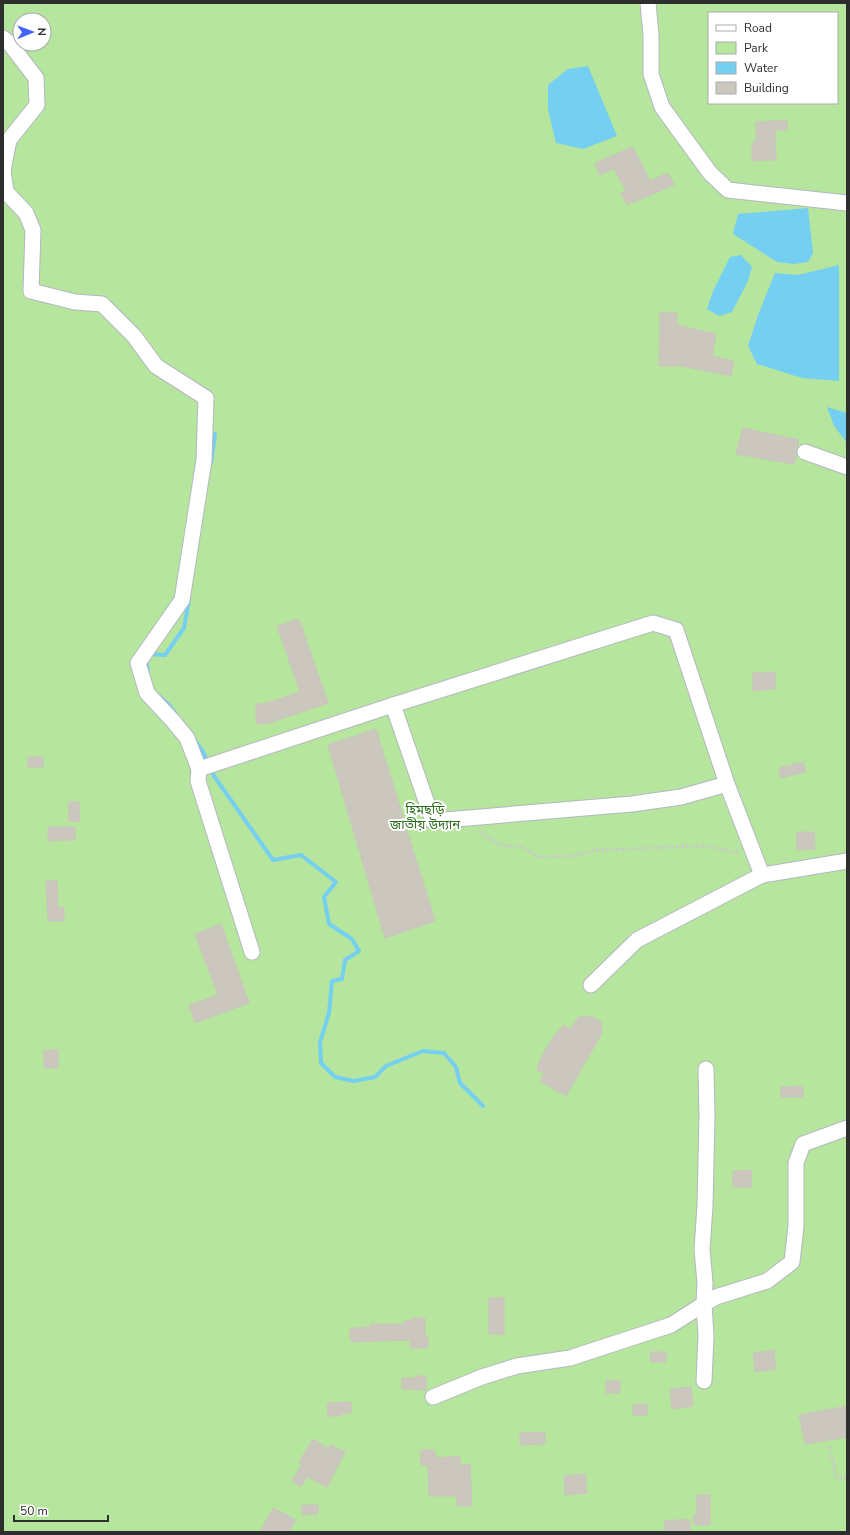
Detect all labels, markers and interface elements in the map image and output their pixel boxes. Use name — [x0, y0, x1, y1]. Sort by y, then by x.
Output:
north arrow — [12, 12, 52, 52]
legend — [708, 12, 838, 104]
text: Road — [744, 20, 772, 36]
text: N — [34, 28, 49, 36]
text: Park — [744, 40, 769, 56]
text: Water — [744, 60, 778, 76]
text: Building — [744, 80, 789, 96]
park label: হিমছড়ি জাতীয় উদ্যান — [389, 801, 460, 834]
scale bar — [14, 1497, 108, 1523]
text: 50 m — [20, 1503, 48, 1519]

